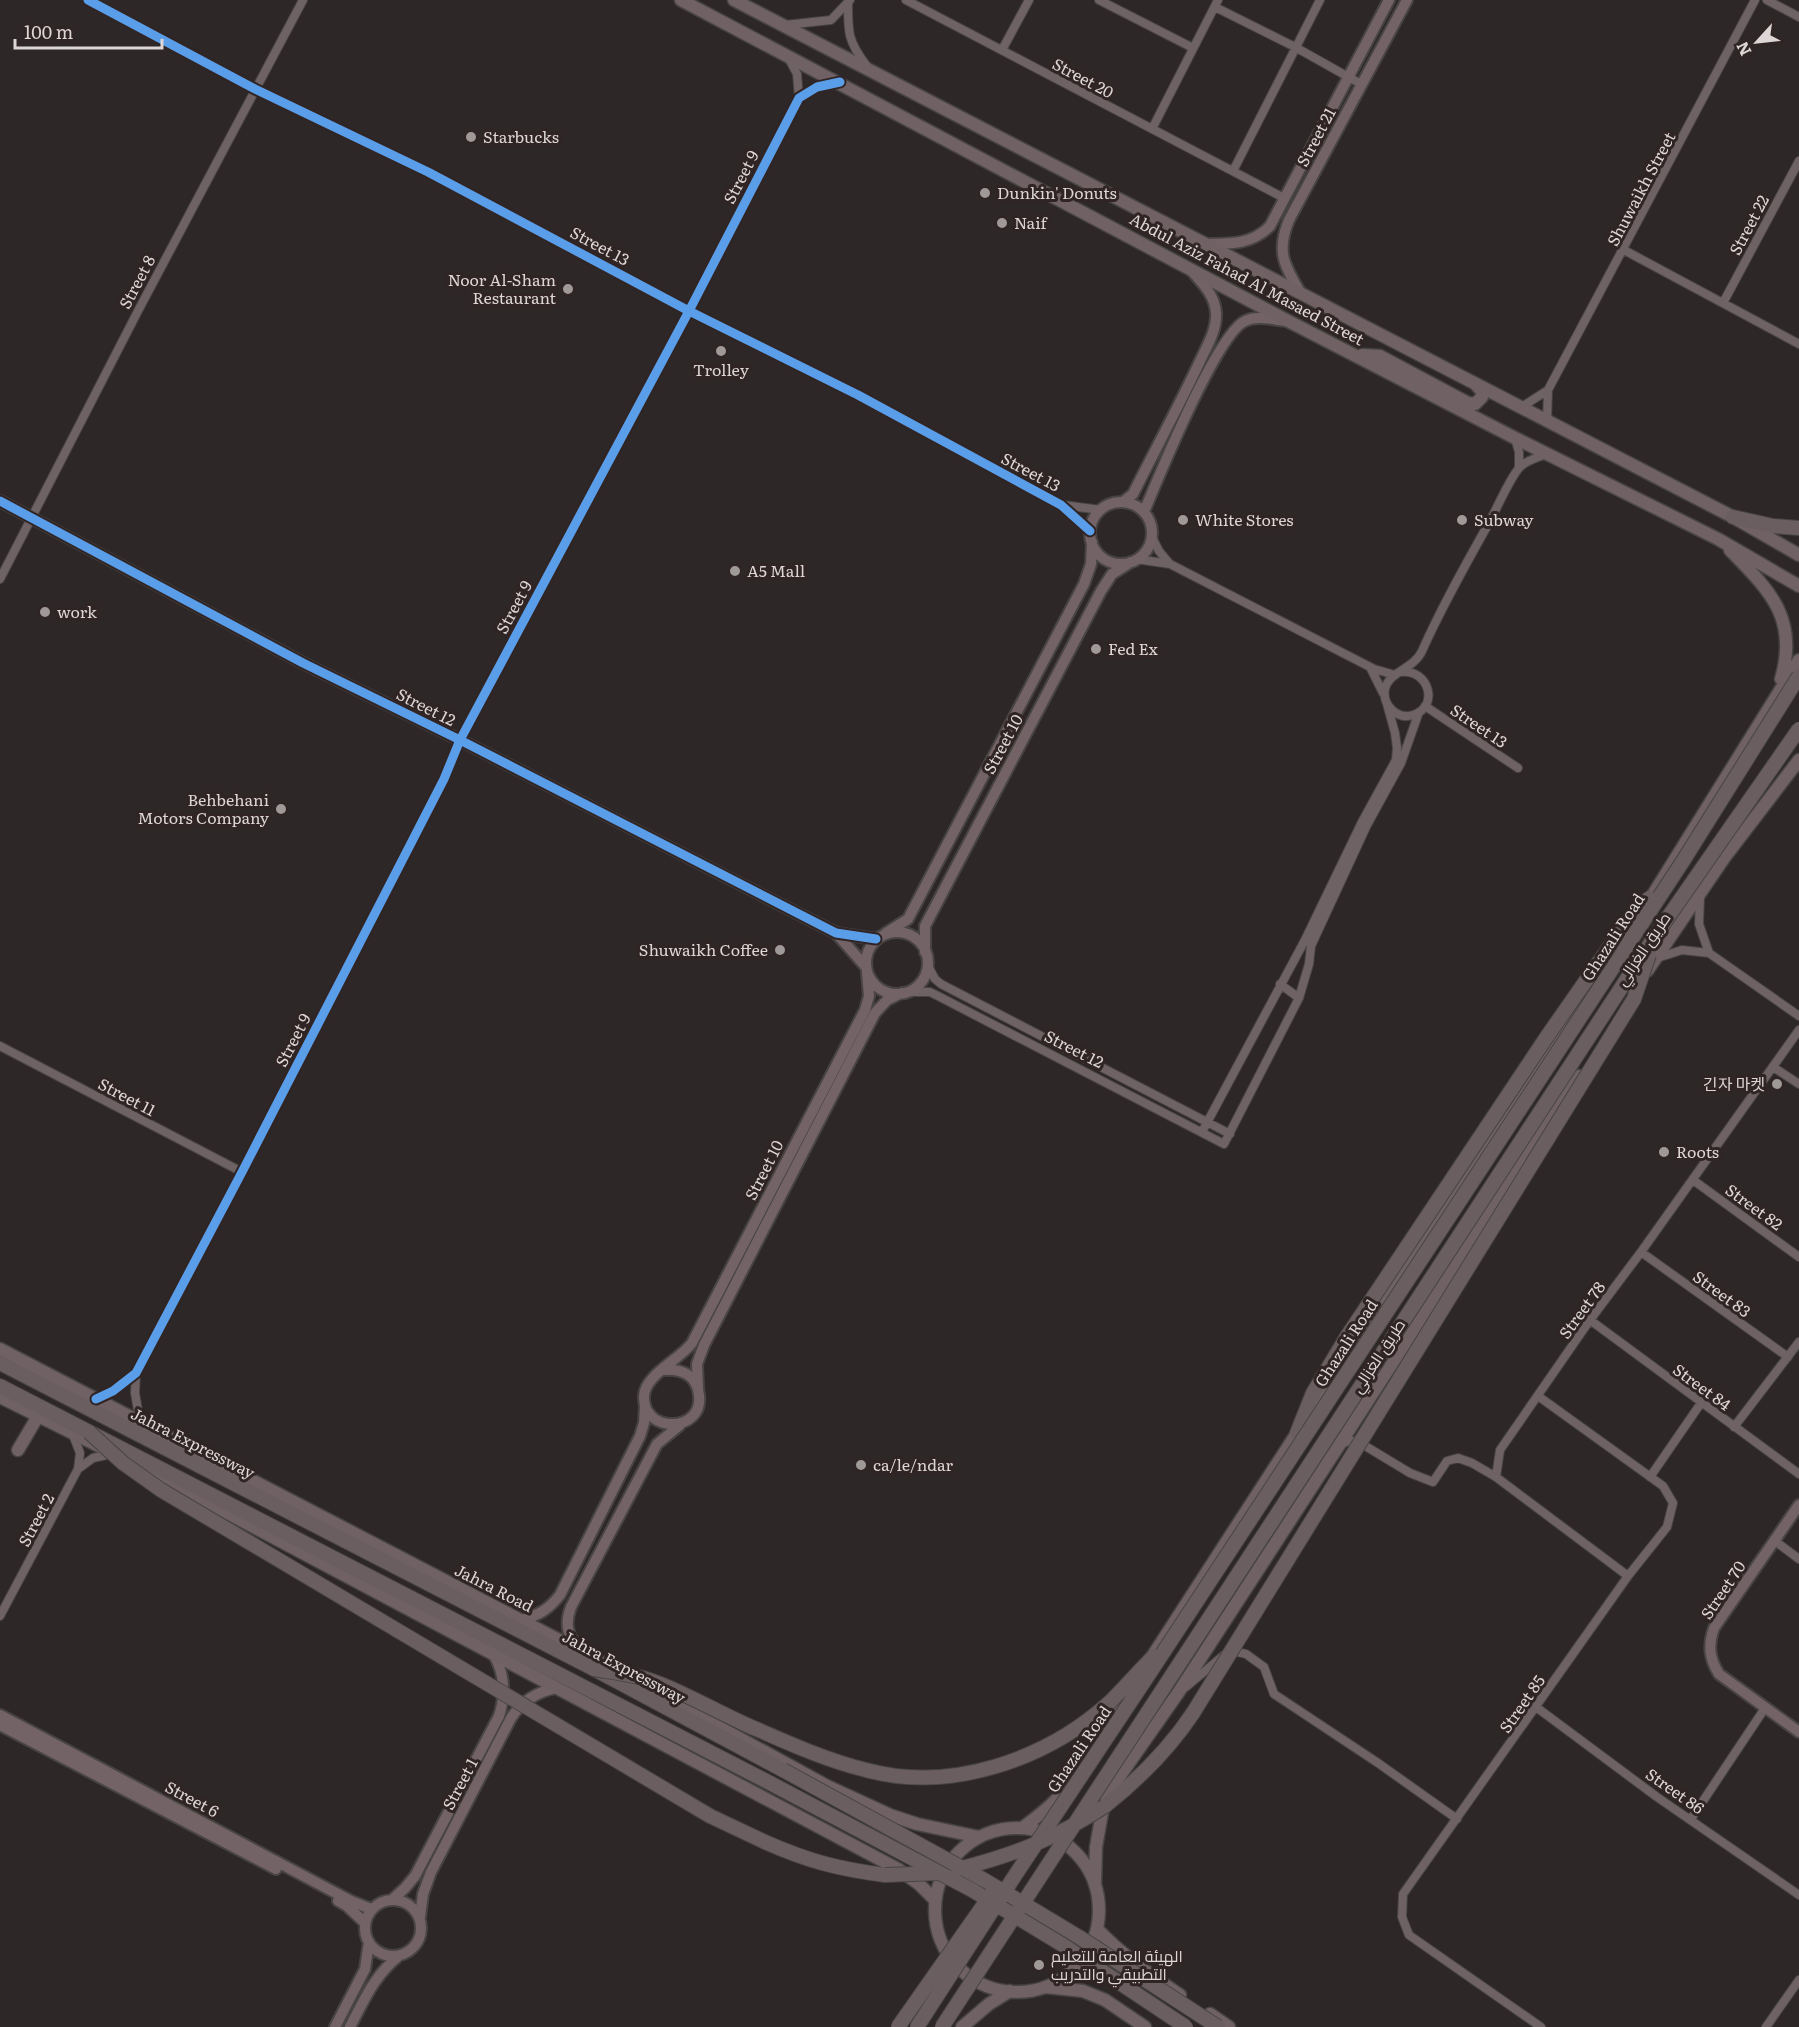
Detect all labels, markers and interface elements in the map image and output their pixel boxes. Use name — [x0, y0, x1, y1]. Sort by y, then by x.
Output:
scale bar — [15, 12, 162, 50]
north arrow — [1727, 12, 1787, 72]
text: 100 m — [24, 18, 73, 45]
text: N — [1729, 38, 1756, 61]
street label: Street 20 — [1049, 51, 1118, 103]
street label: Street 21 — [1290, 102, 1341, 170]
place label: Starbucks — [483, 124, 559, 148]
street label: Shuwaikh Street — [1600, 127, 1681, 250]
marker: Starbucks — [464, 130, 478, 144]
street label: Street 9 — [716, 146, 764, 208]
place label: Dunkin' Donuts — [997, 180, 1117, 204]
marker: Dunkin' Donuts — [978, 186, 992, 200]
street label: Street 22 — [1722, 190, 1774, 259]
street label: Abdul Aziz Fahad Al Masaed Street — [1126, 206, 1369, 351]
place label: Naif — [1014, 210, 1049, 234]
marker: Naif — [995, 216, 1009, 230]
street label: Street 13 — [567, 219, 634, 271]
street label: Street 8 — [112, 250, 160, 313]
place label: Noor Al-Sham Restaurant — [448, 267, 557, 309]
marker: Noor Al-Sham Restaurant — [561, 282, 575, 296]
marker: Trolley — [714, 344, 728, 358]
place label: Trolley — [693, 357, 750, 381]
street label: Street 13 — [998, 445, 1065, 497]
place label: White Stores — [1195, 507, 1294, 531]
place label: Subway — [1474, 507, 1534, 531]
marker: White Stores — [1176, 513, 1190, 527]
marker: Subway — [1455, 513, 1469, 527]
place label: A5 Mall — [747, 558, 805, 582]
marker: A5 Mall — [728, 564, 742, 578]
street label: Street 9 — [489, 576, 537, 637]
place label: work — [57, 599, 97, 623]
marker: work — [38, 605, 52, 619]
place label: Fed Ex — [1108, 636, 1159, 660]
marker: Fed Ex — [1089, 642, 1103, 656]
street label: Street 12 — [393, 681, 460, 731]
street label: Street 13 — [1446, 697, 1513, 753]
street label: Street 10 — [976, 709, 1028, 778]
place label: Behbehani Motors Company — [138, 787, 270, 829]
marker: Behbehani Motors Company — [274, 802, 288, 816]
street label: Ghazali Road — [1575, 888, 1650, 985]
street label: طريق الغزالي — [1609, 907, 1678, 992]
place label: Shuwaikh Coffee — [639, 937, 768, 961]
marker: Shuwaikh Coffee — [773, 943, 787, 957]
street label: Street 9 — [268, 1009, 316, 1071]
street label: Street 12 — [1041, 1023, 1108, 1073]
street label: Street 11 — [94, 1071, 161, 1121]
place label: 긴자 마켓 — [1703, 1071, 1765, 1095]
marker: 긴자 마켓 — [1770, 1077, 1784, 1091]
street label: Street 10 — [738, 1135, 788, 1204]
place label: Roots — [1676, 1139, 1719, 1163]
marker: Roots — [1657, 1145, 1671, 1159]
street label: Street 82 — [1721, 1177, 1788, 1235]
street label: Street 83 — [1689, 1264, 1757, 1322]
street label: Street 78 — [1552, 1276, 1610, 1343]
street label: Ghazali Road — [1308, 1294, 1383, 1391]
street label: طريق الغزالي — [1344, 1314, 1413, 1399]
street label: Street 84 — [1669, 1357, 1737, 1416]
street label: Jahra Expressway — [127, 1400, 260, 1484]
place label: ca/le/ndar — [873, 1452, 954, 1476]
marker: ca/le/ndar — [854, 1458, 868, 1472]
street label: Street 2 — [11, 1489, 59, 1550]
street label: Street 70 — [1694, 1555, 1751, 1624]
street label: Jahra Road — [451, 1557, 538, 1617]
street label: Jahra Expressway — [559, 1624, 691, 1709]
street label: Street 85 — [1492, 1670, 1550, 1737]
street label: Ghazali Road — [1040, 1700, 1116, 1797]
street label: Street 1 — [435, 1753, 483, 1814]
street label: Street 86 — [1641, 1761, 1710, 1819]
street label: Street 6 — [161, 1774, 224, 1822]
place label: الهيئة العامة للتعليم التطبيقي والتدريب — [1051, 1943, 1183, 1988]
marker: الهيئة العامة للتعليم التطبيقي والتدريب — [1032, 1958, 1046, 1972]

